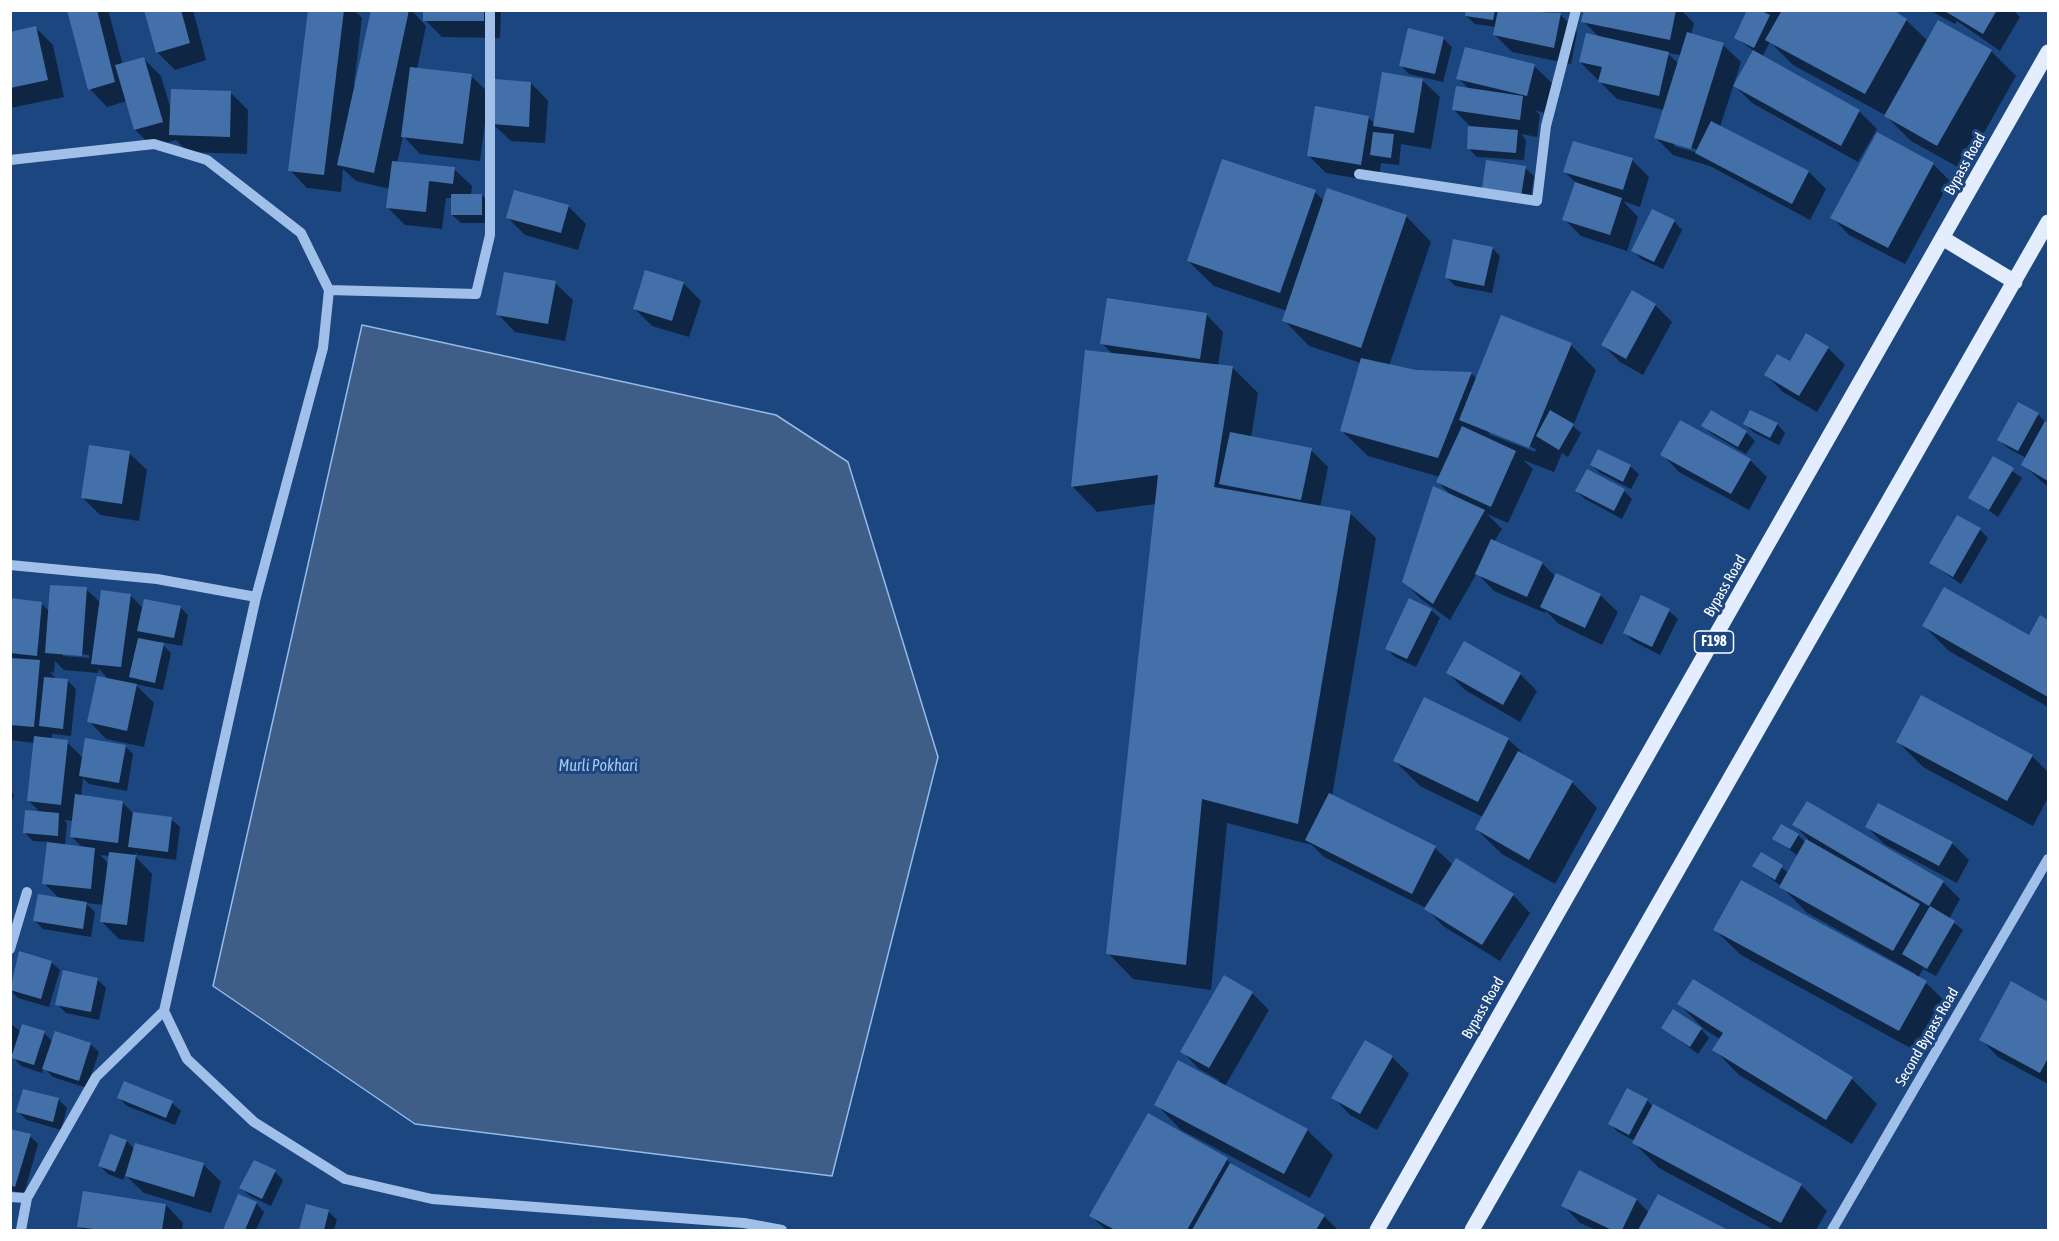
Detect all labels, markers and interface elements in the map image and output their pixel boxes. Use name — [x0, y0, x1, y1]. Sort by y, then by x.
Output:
street label: Bypass Road — [1940, 130, 1990, 198]
street label: Bypass Road — [1700, 552, 1750, 620]
road number: F198 — [1694, 631, 1734, 653]
water label: Murli Pokhari — [558, 756, 638, 776]
street label: Bypass Road — [1458, 974, 1508, 1042]
street label: Second Bypass Road — [1892, 985, 1962, 1089]

